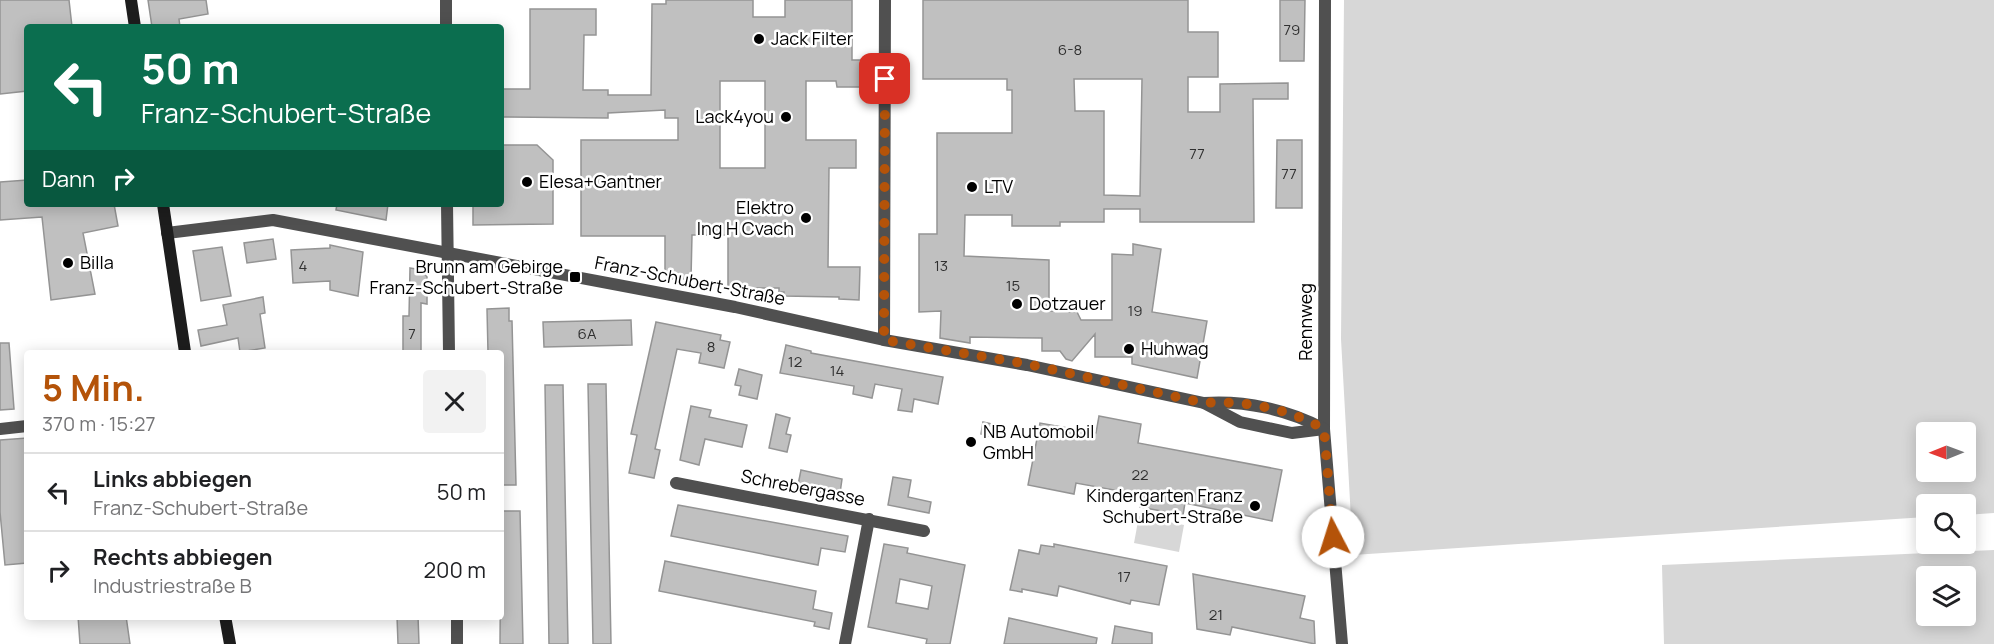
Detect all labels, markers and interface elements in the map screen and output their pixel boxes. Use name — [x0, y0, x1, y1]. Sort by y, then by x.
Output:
house number: 79 — [1284, 19, 1300, 40]
place label: Jack Filter — [771, 26, 854, 50]
marker: Jack Filter — [752, 32, 766, 46]
text: 50 m — [141, 39, 239, 97]
house number: 6-8 — [1058, 39, 1082, 60]
icon: left — [42, 48, 120, 126]
pin — [859, 53, 910, 104]
icon: arrive — [868, 62, 901, 95]
text: Franz-Schubert-Straße — [141, 94, 431, 131]
place label: Lack4you — [695, 104, 774, 128]
marker: Lack4you — [779, 110, 793, 124]
house number: 77 — [1189, 143, 1205, 164]
icon: right — [107, 162, 140, 195]
house number: 77 — [1281, 163, 1297, 184]
text: Dann — [42, 164, 95, 194]
place label: Elesa+Gantner — [539, 169, 663, 193]
place label: LTV — [984, 174, 1013, 198]
marker: Elesa+Gantner — [520, 175, 534, 189]
marker: LTV — [965, 180, 979, 194]
place label: Elektro Ing H Cvach — [697, 195, 794, 240]
marker: Elektro Ing H Cvach — [799, 211, 813, 225]
place label: Billa — [80, 250, 114, 274]
street label: Franz-Schubert-Straße — [593, 250, 787, 310]
place label: Brunn am Gebirge Franz-Schubert-Straße — [369, 254, 563, 299]
house number: 4 — [299, 255, 308, 276]
house number: 13 — [934, 255, 948, 276]
marker: Billa — [61, 256, 75, 270]
marker: Brunn am Gebirge Franz-Schubert-Straße — [568, 270, 582, 284]
house number: 15 — [1006, 275, 1020, 296]
street label: Rennweg — [1293, 283, 1317, 361]
place label: Dotzauer — [1029, 291, 1106, 315]
marker: Dotzauer — [1010, 297, 1024, 311]
house number: 19 — [1127, 300, 1143, 321]
house number: 7 — [408, 323, 416, 344]
house number: 6A — [578, 323, 597, 344]
house number: 8 — [707, 336, 715, 357]
place label: Huhwag — [1141, 336, 1209, 360]
marker: Huhwag — [1122, 342, 1136, 356]
house number: 12 — [788, 351, 802, 372]
house number: 14 — [830, 360, 844, 381]
text: 5 Min. — [42, 363, 145, 412]
button: close — [423, 370, 486, 433]
text: 370 m · 15:27 — [42, 410, 156, 437]
place label: NB Automobil GmbH — [983, 419, 1094, 464]
north arrow — [1916, 422, 1976, 482]
map controls — [1916, 422, 1976, 626]
marker: NB Automobil GmbH — [964, 435, 978, 449]
street label: Schrebergasse — [739, 463, 867, 511]
text: Links abbiegen — [93, 464, 252, 494]
house number: 22 — [1131, 464, 1149, 485]
icon: left — [42, 476, 75, 509]
text: 50 m — [437, 477, 486, 507]
place label: Kindergarten Franz Schubert-Straße — [1086, 483, 1243, 528]
text: Franz-Schubert-Straße — [93, 494, 308, 521]
button: search — [1916, 494, 1976, 554]
marker: Kindergarten Franz Schubert-Straße — [1248, 499, 1262, 513]
position arrow — [1301, 505, 1365, 569]
text: Rechts abbiegen — [93, 542, 272, 572]
icon: right — [42, 554, 75, 587]
text: 200 m — [424, 555, 486, 585]
house number: 17 — [1117, 566, 1131, 587]
button: layers — [1916, 566, 1976, 626]
text: Industriestraße B — [93, 572, 252, 599]
house number: 21 — [1209, 604, 1223, 625]

